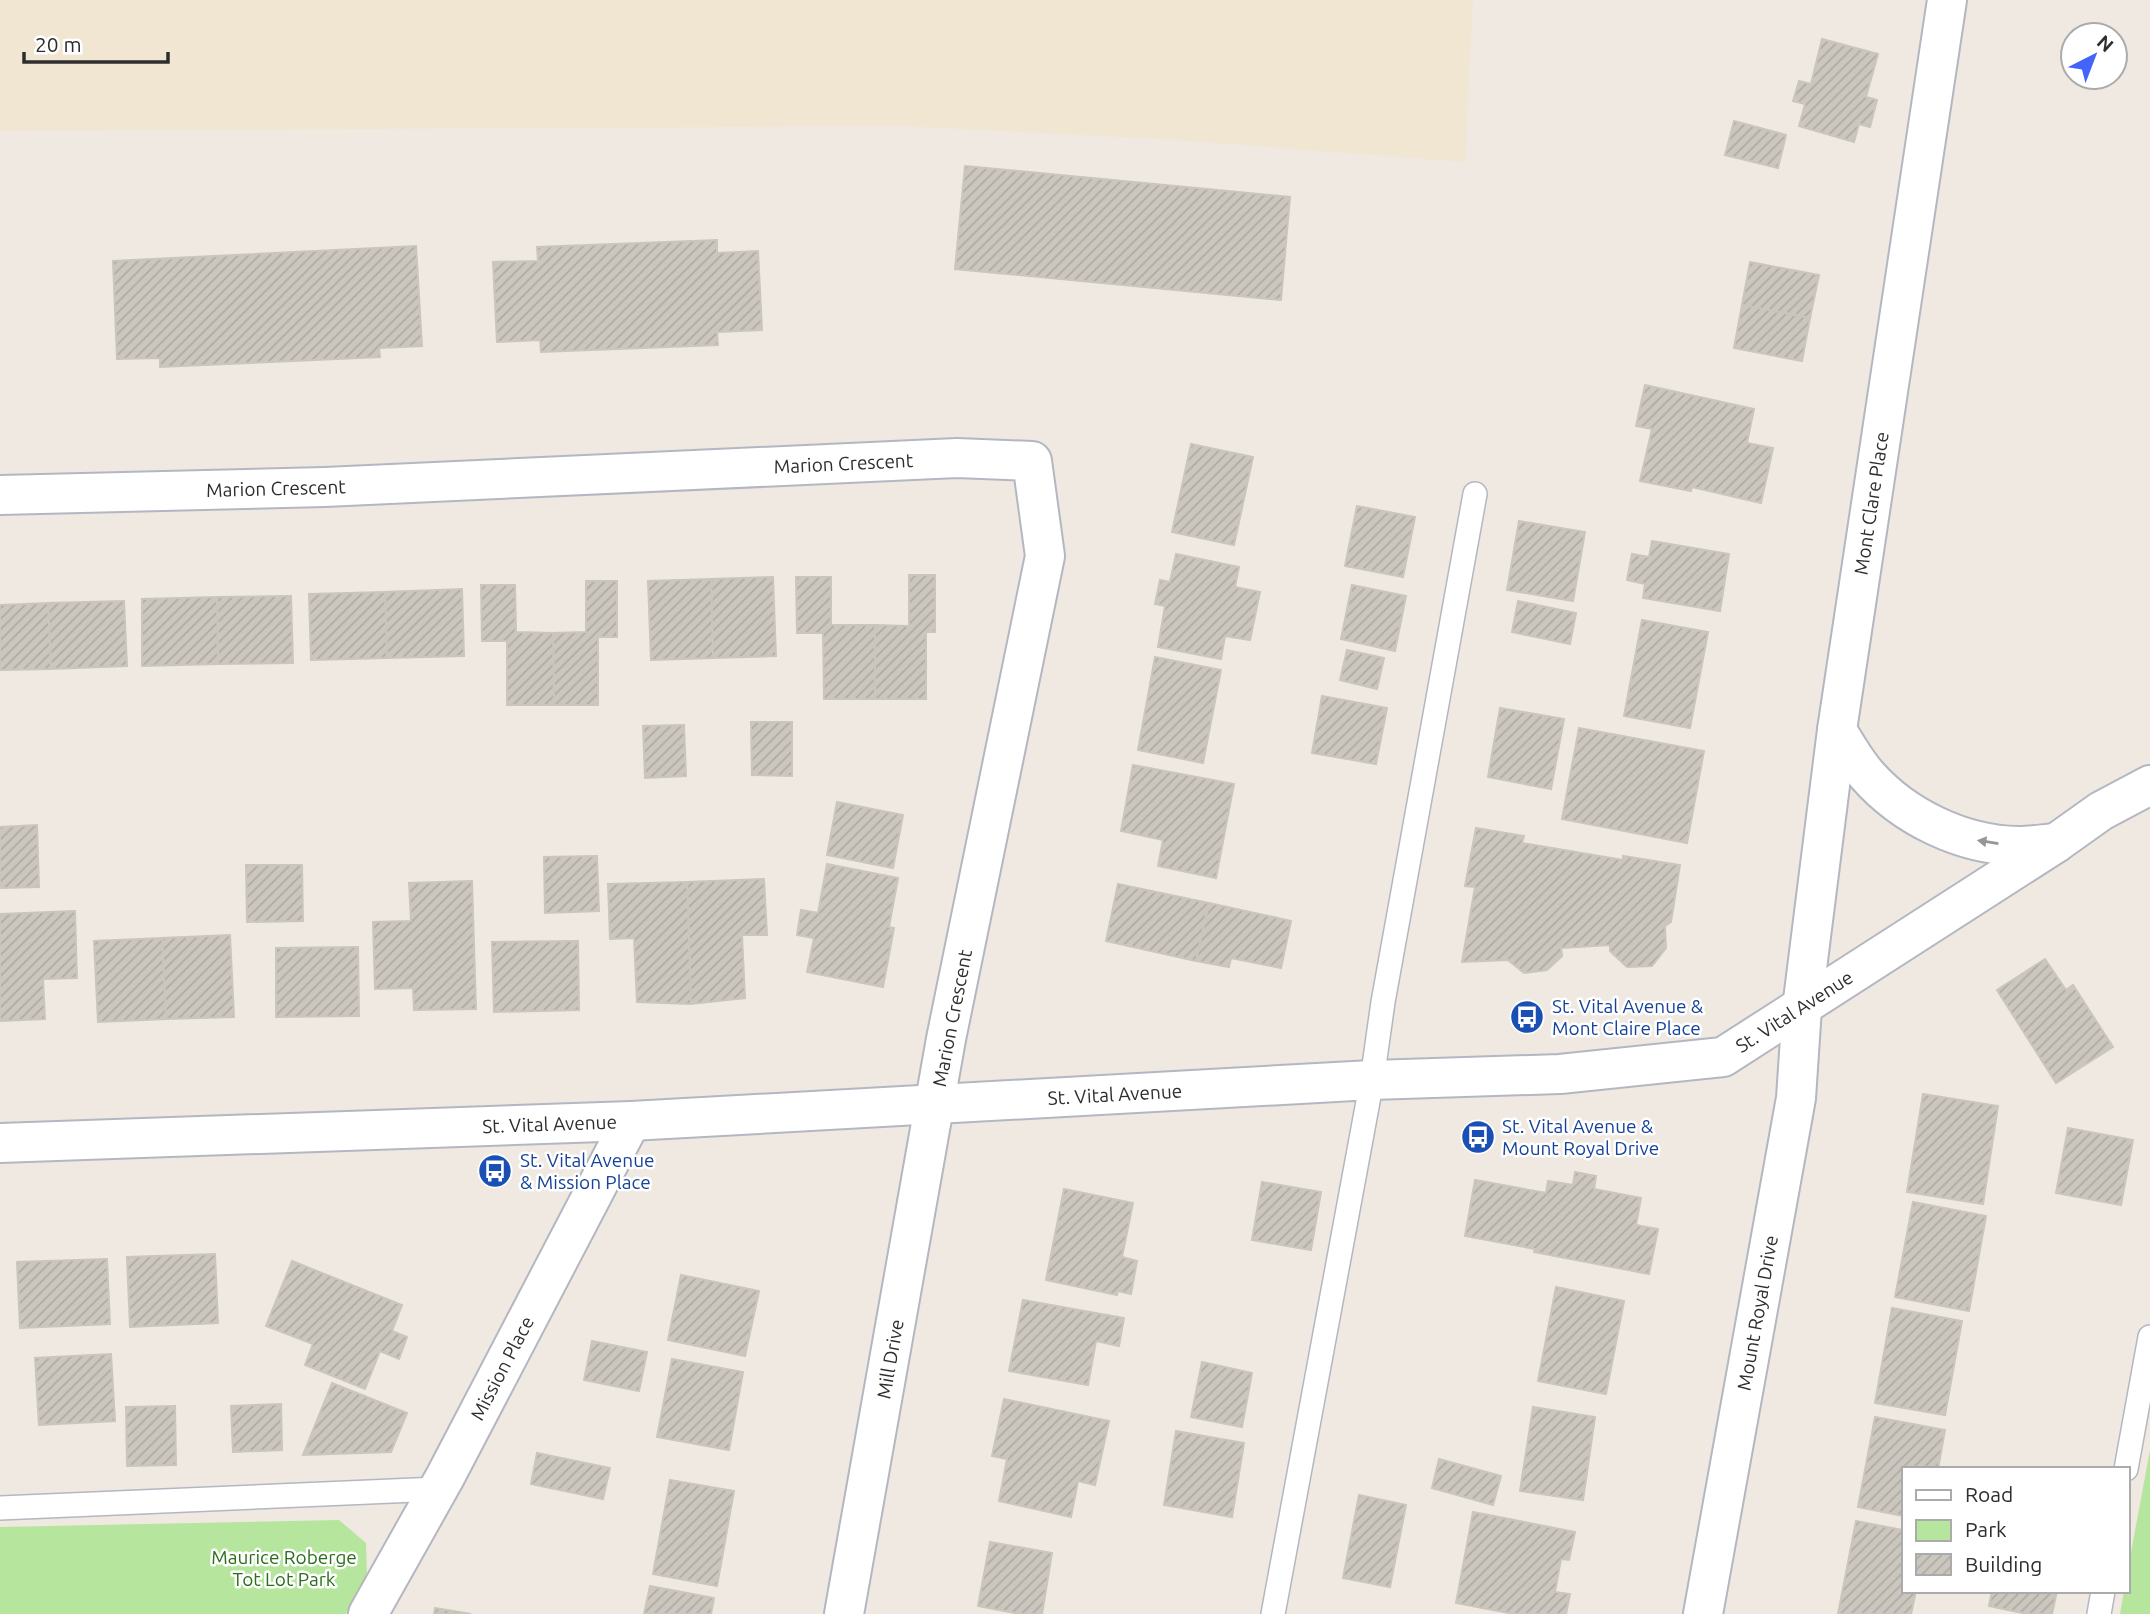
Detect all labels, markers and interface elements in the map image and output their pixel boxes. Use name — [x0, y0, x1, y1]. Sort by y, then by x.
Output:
scale bar — [24, 21, 168, 65]
north arrow — [2059, 21, 2129, 91]
text: N — [2093, 30, 2118, 56]
text: 20 m — [35, 32, 82, 56]
street label: Mont Clare Place — [1850, 430, 1893, 576]
street label: Marion Crescent — [773, 449, 914, 477]
street label: Marion Crescent — [206, 475, 347, 501]
one-way arrow — [1977, 836, 1999, 847]
street label: Marion Crescent — [928, 947, 976, 1089]
street label: St. Vital Avenue — [1732, 966, 1857, 1057]
place label: St. Vital Avenue & Mont Claire Place — [1552, 995, 1704, 1039]
bus stop icon: St. Vital Avenue & Mont Claire Place — [1508, 998, 1546, 1036]
street label: St. Vital Avenue — [1047, 1080, 1183, 1109]
street label: St. Vital Avenue — [482, 1110, 617, 1137]
place label: St. Vital Avenue & Mount Royal Drive — [1502, 1115, 1659, 1159]
bus stop icon: St. Vital Avenue & Mount Royal Drive — [1459, 1118, 1497, 1156]
place label: St. Vital Avenue & Mission Place — [520, 1149, 655, 1193]
bus stop icon: St. Vital Avenue & Mission Place — [476, 1152, 514, 1190]
street label: Mount Royal Drive — [1733, 1233, 1782, 1392]
street label: Mission Place — [466, 1312, 538, 1424]
street label: Mill Drive — [872, 1318, 908, 1400]
legend — [1902, 1467, 2129, 1593]
text: Road — [1965, 1482, 2013, 1506]
text: Park — [1965, 1517, 2007, 1541]
park label: Maurice Roberge Tot Lot Park — [211, 1546, 357, 1590]
text: Building — [1965, 1552, 2042, 1576]

